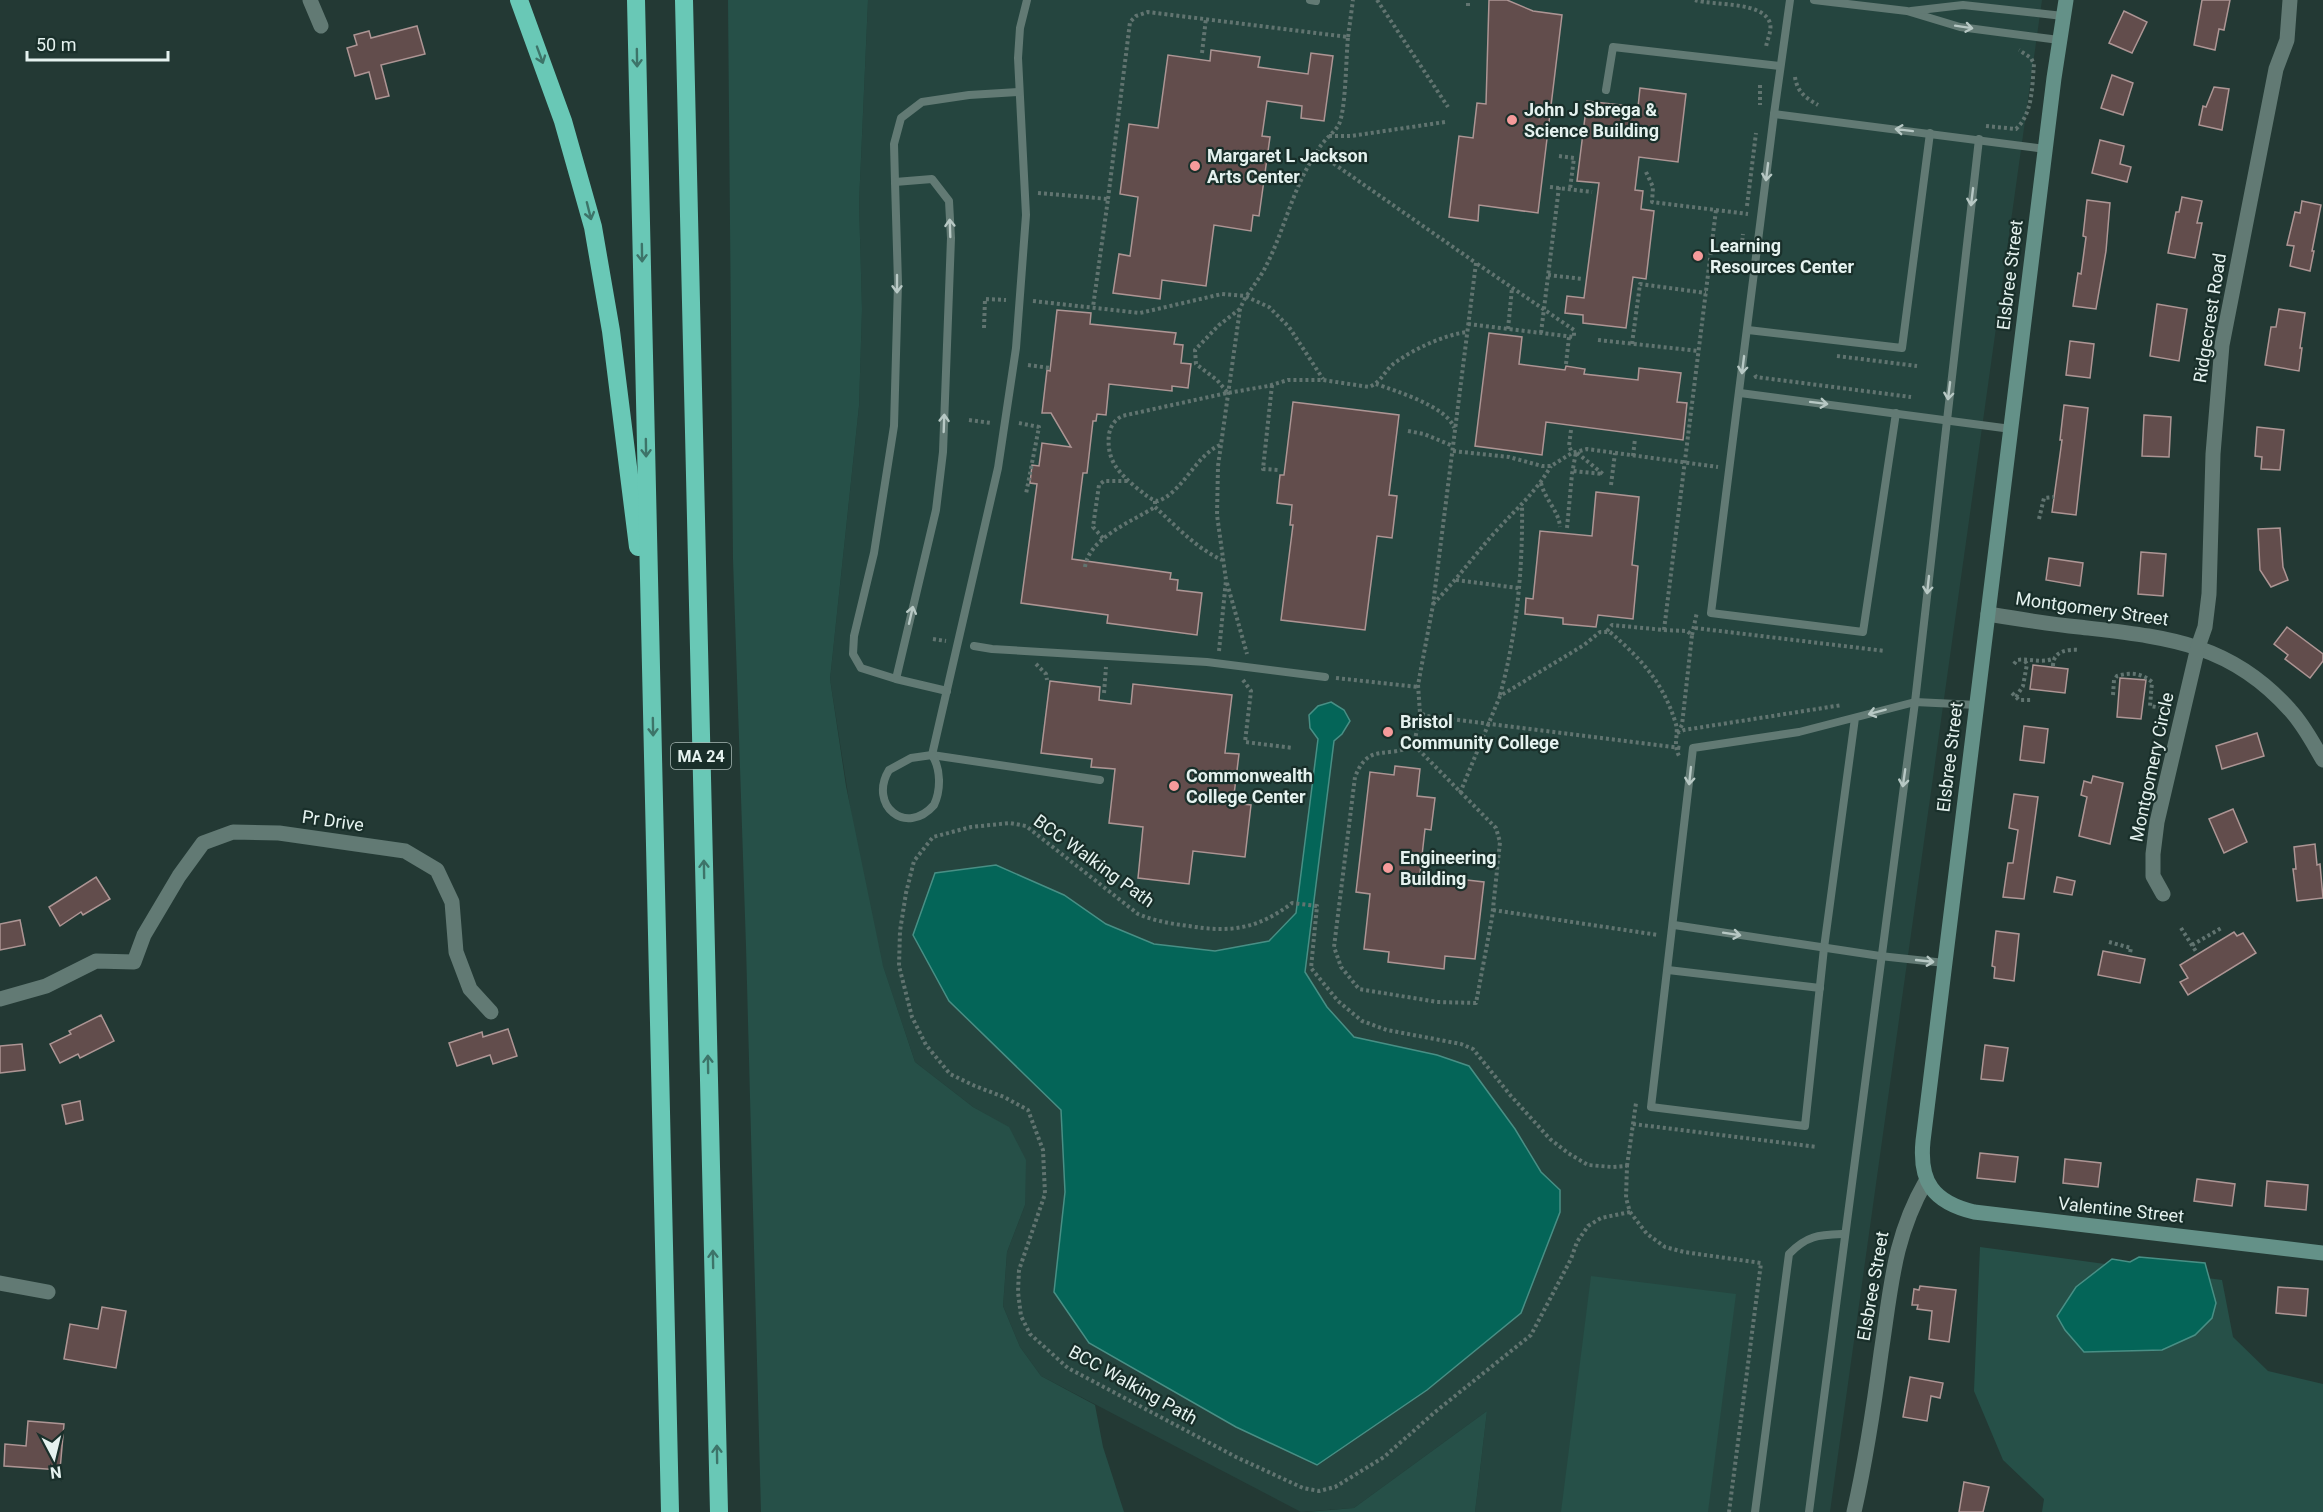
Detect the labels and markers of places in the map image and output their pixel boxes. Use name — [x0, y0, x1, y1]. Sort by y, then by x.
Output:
place label: John J Sbrega & Science Building — [1524, 99, 1659, 141]
marker: John J Sbrega & Science Building — [1505, 113, 1519, 127]
place label: Margaret L Jackson Arts Center — [1207, 145, 1368, 187]
marker: Margaret L Jackson Arts Center — [1188, 159, 1202, 173]
place label: Learning Resources Center — [1710, 235, 1854, 277]
marker: Learning Resources Center — [1691, 249, 1705, 263]
place label: Bristol Community College — [1400, 711, 1559, 753]
marker: Bristol Community College — [1381, 725, 1395, 739]
place label: Commonwealth College Center — [1186, 765, 1313, 807]
marker: Commonwealth College Center — [1167, 779, 1181, 793]
place label: Engineering Building — [1400, 847, 1497, 889]
marker: Engineering Building — [1381, 861, 1395, 875]

